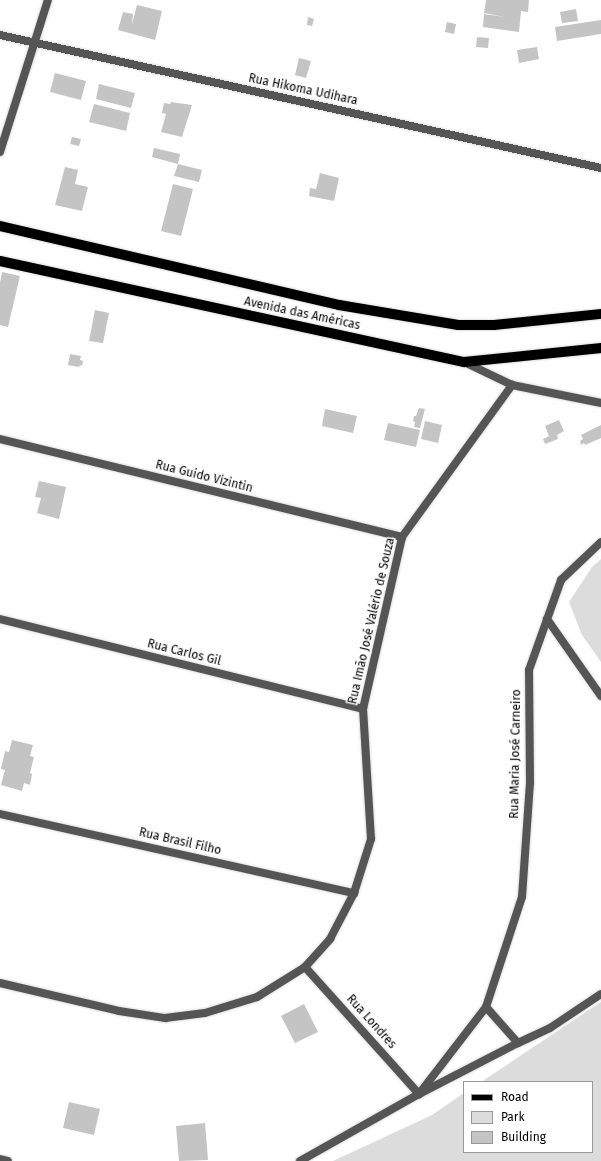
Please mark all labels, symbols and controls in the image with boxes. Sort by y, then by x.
street label: Rua Hikoma Udihara [247,71,359,109]
street label: Avenida das Américas [243,295,361,333]
street label: Rua Guido Vizintin [154,458,254,496]
street label: Rua Imão José Valério de Souza [346,536,398,706]
street label: Rua Carlos Gil [146,637,222,669]
street label: Rua Maria José Carneiro [508,689,524,819]
street label: Rua Brasil Filho [137,826,223,858]
street label: Rua Londres [343,992,399,1052]
legend [463,1081,593,1153]
text: Road [501,1090,529,1104]
text: Park [501,1110,525,1124]
text: Building [501,1130,546,1144]

